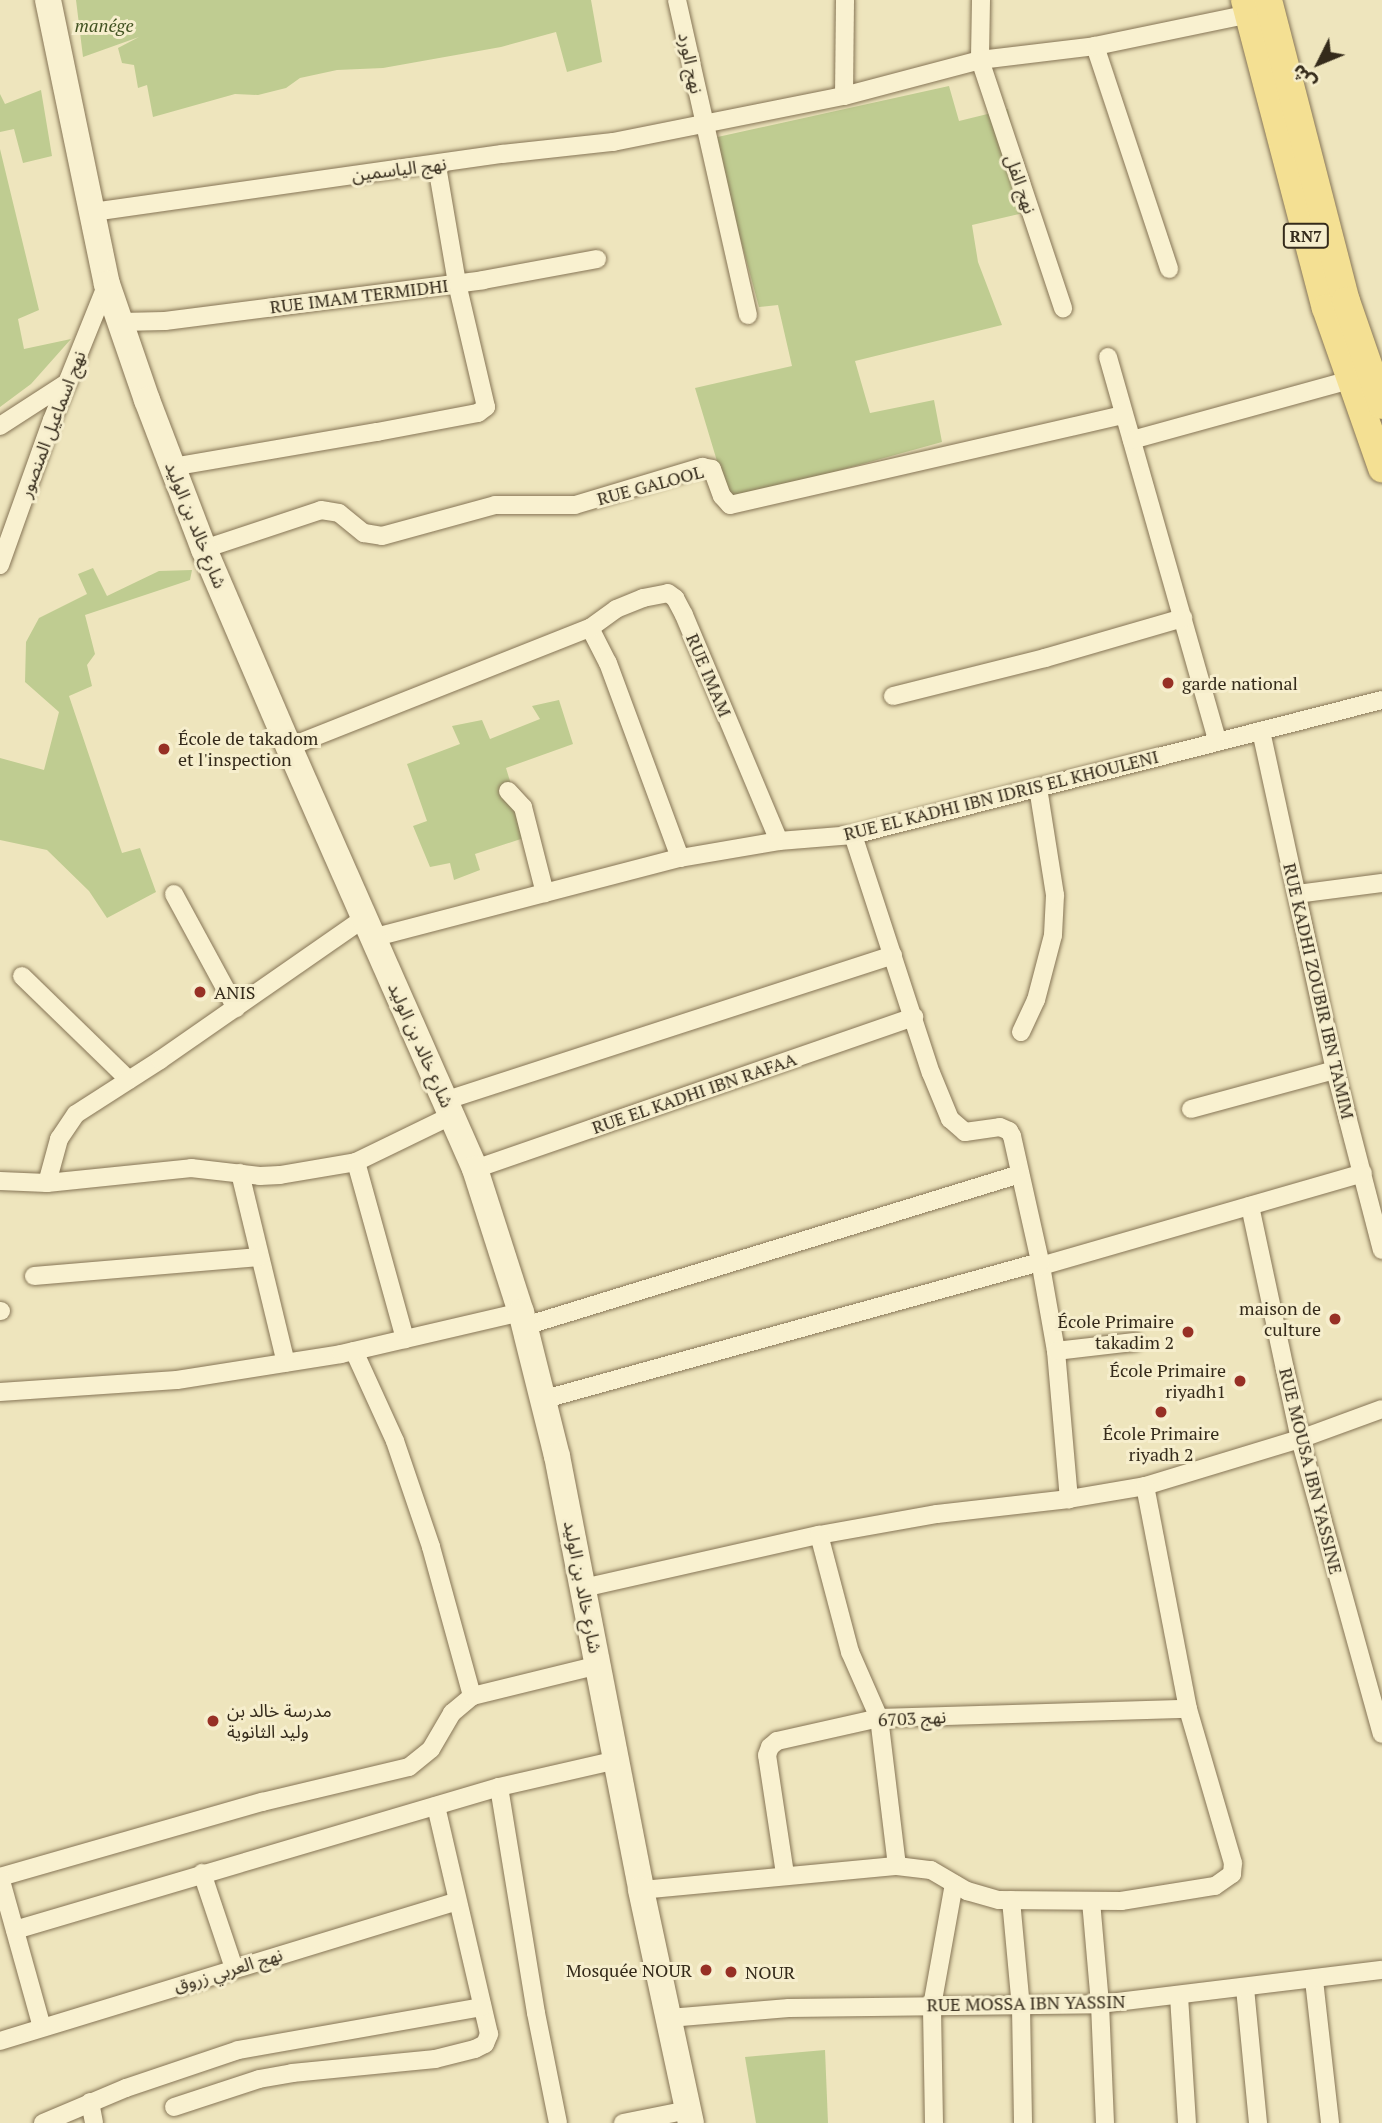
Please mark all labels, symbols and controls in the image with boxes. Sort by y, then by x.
park label: manége [74,14,134,36]
north arrow [1284,28,1354,98]
street label: نهج الورد [674,30,708,96]
text: ش [1285,60,1321,96]
street label: نهج الياسمين [350,152,448,186]
street label: نهج الفل [1001,152,1041,216]
road number: RN7 [1282,224,1330,248]
street label: RUE IMAM TERMIDHI [268,274,450,318]
street label: نهج اسماعيل المنصور [14,348,90,500]
street label: شارع خالد بن الوليد [161,459,231,591]
street label: RUE GALOOL [595,460,705,510]
street label: RUE IMAM [682,630,736,720]
place label: garde national [1182,672,1298,694]
marker: garde national [1160,675,1176,691]
place label: École de takadom et l'inspection [178,728,318,770]
marker: École de takadom et l'inspection [156,741,172,757]
street label: RUE EL KADHI IBN IDRIS EL KHOULENI [841,745,1161,845]
street label: RUE KADHI ZOUBIR IBN TAMIM [1279,861,1359,1121]
street label: شارع خالد بن الوليد [384,979,458,1111]
place label: ANIS [214,981,255,1003]
marker: ANIS [192,984,208,1000]
street label: RUE EL KADHI IBN RAFAA [589,1048,799,1138]
place label: maison de culture [1239,1298,1321,1340]
place label: École Primaire takadim 2 [1058,1311,1174,1354]
marker: maison de culture [1327,1311,1343,1327]
marker: École Primaire takadim 2 [1180,1324,1196,1340]
place label: École Primaire riyadh1 [1110,1360,1226,1402]
street label: RUE MOUSA IBN YASSINE [1275,1365,1347,1577]
marker: École Primaire riyadh1 [1232,1373,1248,1389]
marker: École Primaire riyadh 2 [1153,1404,1169,1420]
place label: École Primaire riyadh 2 [1103,1423,1219,1466]
street label: شارع خالد بن الوليد [560,1519,606,1655]
place label: مدرسة خالد بن وليد الثانوية [227,1700,332,1742]
street label: نهج 6703 [877,1705,947,1731]
marker: مدرسة خالد بن وليد الثانوية [205,1713,221,1729]
street label: نهج العربي زروق [171,1943,285,1997]
place label: Mosquée NOUR [566,1959,692,1981]
place label: NOUR [745,1961,795,1983]
marker: Mosquée NOUR [698,1962,714,1978]
marker: NOUR [723,1964,739,1980]
street label: RUE MOSSA IBN YASSIN [926,1990,1126,2016]

